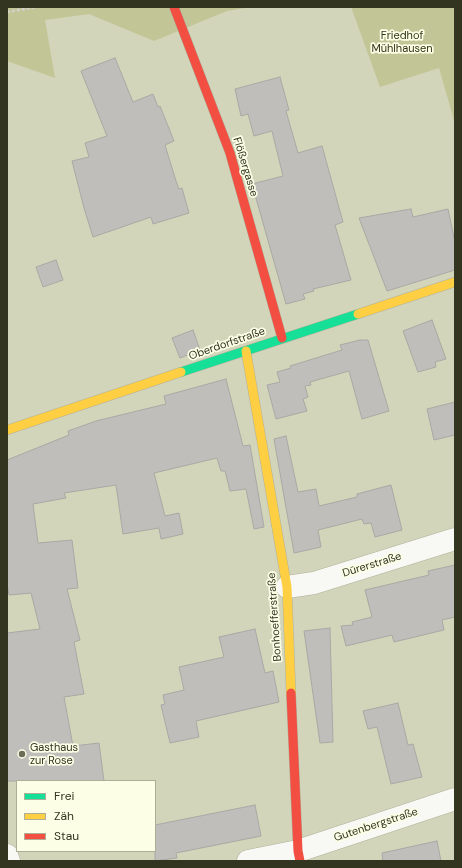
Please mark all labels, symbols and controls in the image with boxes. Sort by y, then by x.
park label: Friedhof Mühlhausen [371,29,433,55]
street label: Flößergasse [230,136,260,198]
street label: Oberdorfstraße [187,325,267,363]
street label: Dürerstraße [341,550,403,580]
street label: Bonhoefferstraße [265,572,285,662]
place label: Gasthaus zur Rose [30,741,78,767]
marker: Gasthaus zur Rose [17,749,27,759]
legend [16,780,156,852]
text: Frei [54,788,74,804]
street label: Gutenbergstraße [332,805,420,845]
text: Zäh [54,808,74,824]
text: Stau [54,828,79,844]

